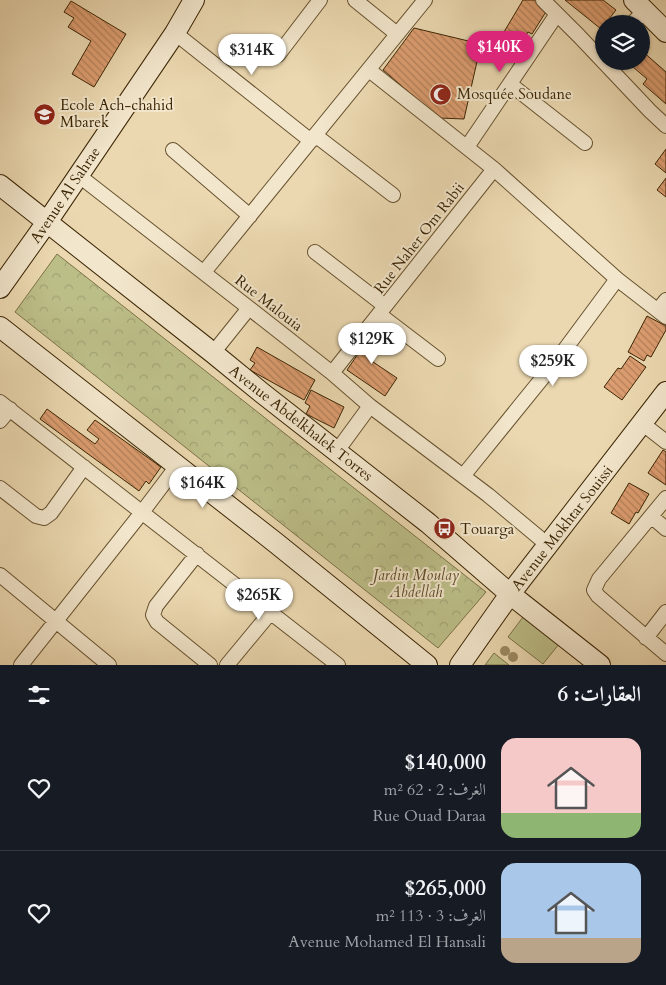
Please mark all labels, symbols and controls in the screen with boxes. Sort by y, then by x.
map controls [595,15,650,70]
button: layers [595,15,650,70]
pin: $140K [465,30,535,73]
pin: $314K [217,34,287,76]
text: $140K [477,36,523,58]
text: $314K [229,39,275,61]
mosque icon: Mosquée Soudane [429,82,453,106]
place label: Mosquée Soudane [457,84,572,104]
place label: Ecole Ach-chahid Mbarek [60,95,173,132]
school or university icon: Ecole Ach-chahid Mbarek [32,102,56,126]
street label: Avenue Al Sahrae [25,143,105,247]
street label: Rue Naher Om Rabii [369,178,469,298]
street label: Rue Malouia [231,270,307,336]
pin: $129K [337,322,407,365]
text: $129K [349,328,395,350]
pin: $259K [518,344,588,387]
text: $259K [530,350,576,372]
street label: Avenue Abdelkhalek Torres [225,361,377,485]
street label: Avenue Mokhtar Souissi [507,461,617,595]
pin: $164K [168,466,238,509]
text: $164K [180,472,226,494]
bus stop icon: Touarga [432,517,456,541]
place label: Touarga [460,519,515,539]
park label: Jardin Moulay Abdellah [369,565,460,602]
pin: $265K [224,578,294,621]
text: $265K [236,584,282,606]
text: العقارات: 6 [557,680,641,709]
icon: filters [25,681,53,709]
text: $140,000 [405,748,486,777]
icon: home [541,758,601,818]
icon: heart [25,774,53,802]
text: الغرف: 2 · 62 m² [384,779,486,801]
text: Rue Ouad Daraa [373,805,486,827]
text: $265,000 [405,874,486,903]
icon: home [541,883,601,943]
icon: heart [25,899,53,927]
text: الغرف: 3 · 113 m² [376,905,486,927]
text: Avenue Mohamed El Hansali [288,931,486,953]

